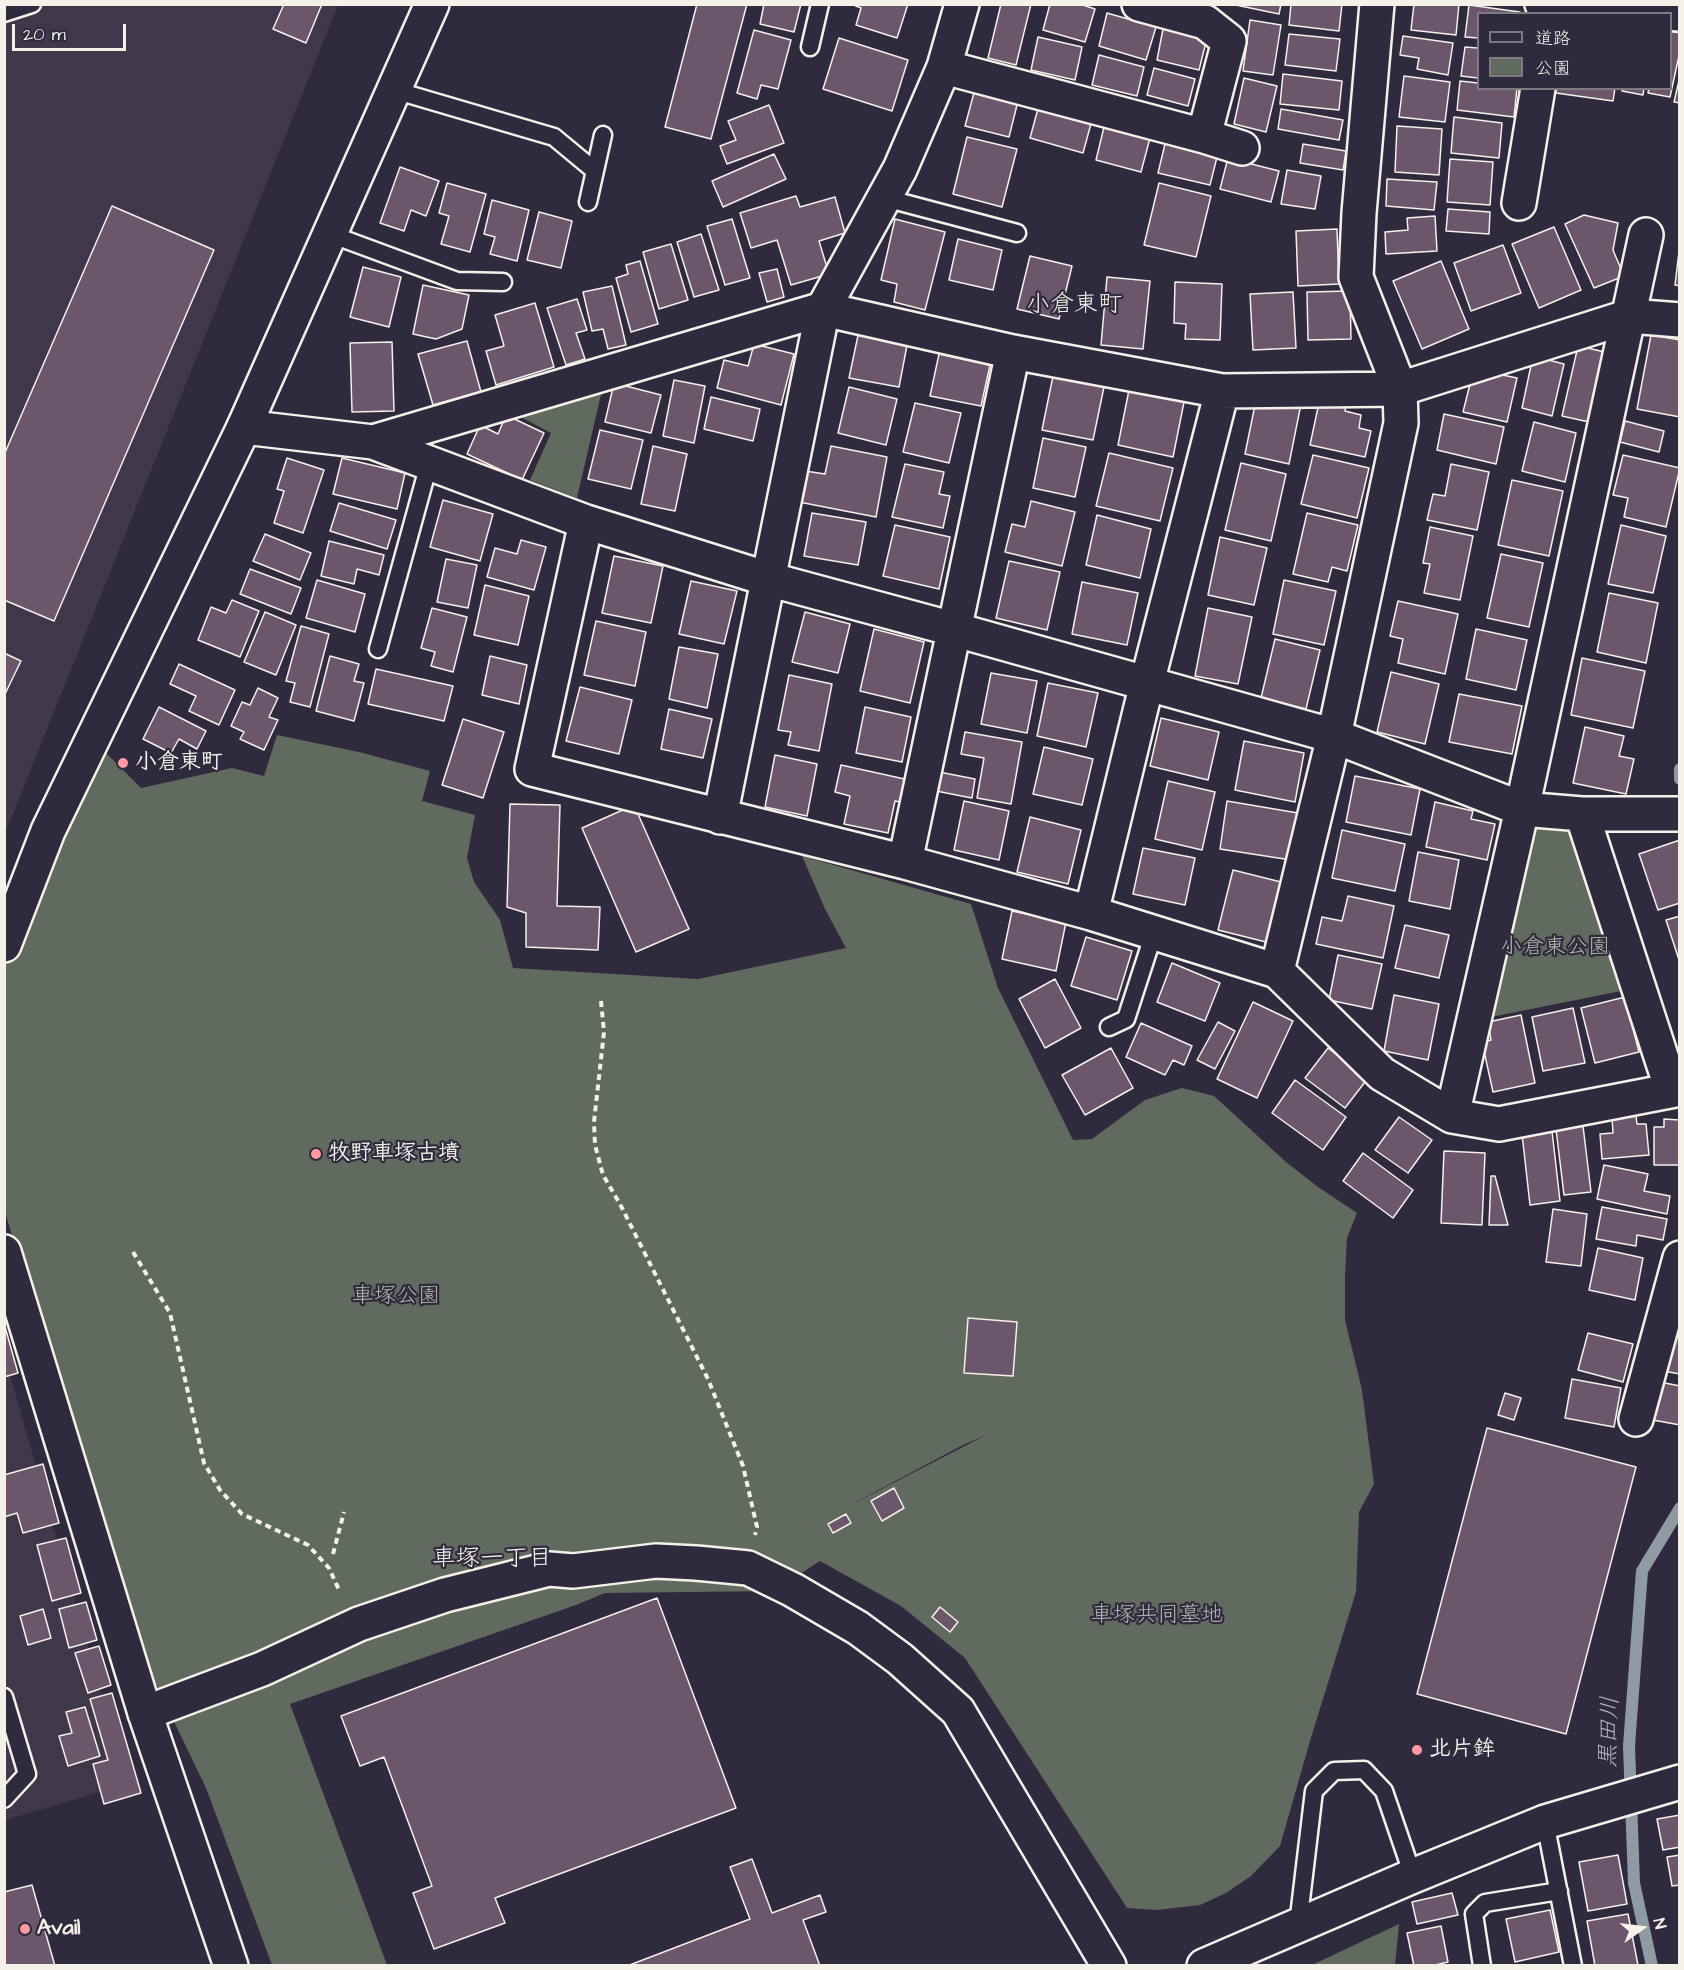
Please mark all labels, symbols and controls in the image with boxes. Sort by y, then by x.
scale bar [15,12,129,50]
legend [1477,12,1672,90]
text: 20 m [23,22,66,47]
text: 道路 [1535,26,1571,51]
text: 公園 [1535,56,1571,81]
district label: 小倉東町 [1026,292,1122,320]
place label: 小倉東町 [135,750,223,776]
marker: 小倉東町 [116,756,130,770]
park label: 小倉東公園 [1500,935,1610,961]
place label: 牧野車塚古墳 [328,1141,460,1167]
marker: 牧野車塚古墳 [309,1147,323,1161]
park label: 車塚公園 [352,1284,440,1310]
district label: 車塚一丁目 [432,1546,552,1574]
park label: 車塚共同墓地 [1091,1603,1223,1629]
water label: 黒田川 [1595,1696,1627,1768]
place label: 北片鉾 [1429,1737,1495,1763]
marker: 北片鉾 [1410,1743,1424,1757]
north arrow [1612,1898,1672,1958]
place label: Avail [37,1916,80,1942]
text: N [1648,1916,1671,1931]
marker: Avail [18,1922,32,1936]

